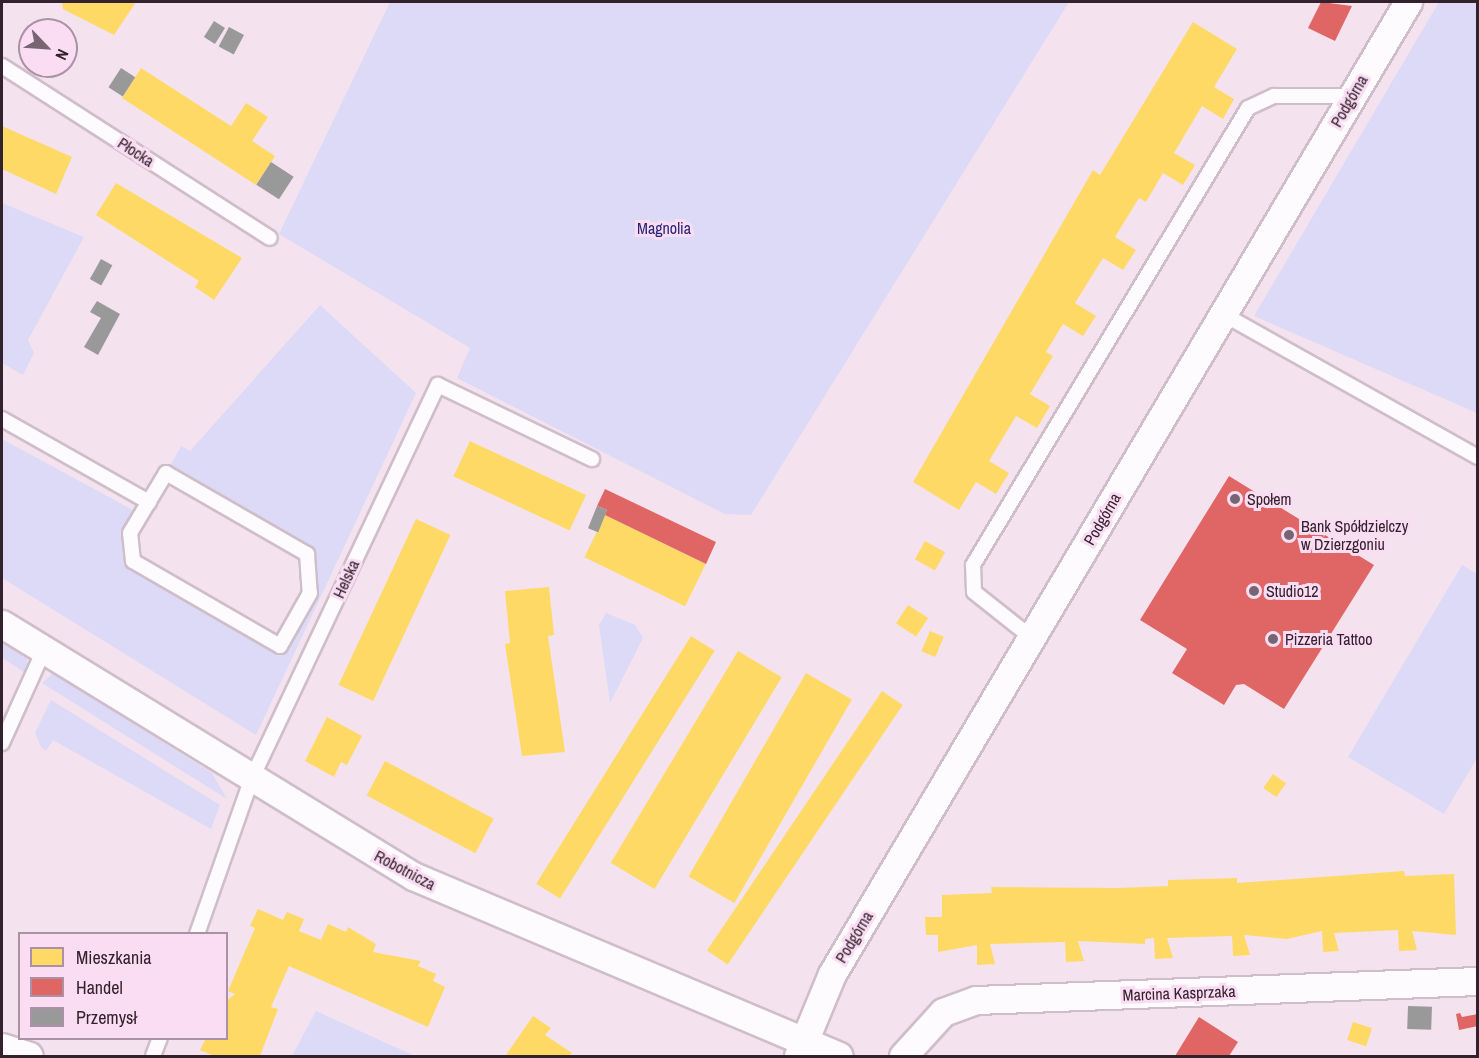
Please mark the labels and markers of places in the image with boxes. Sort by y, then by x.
place label: Społem [1247,489,1291,509]
marker: Społem [1228,492,1242,506]
place label: Bank Spółdzielczy w Dzierzgoniu [1301,516,1408,554]
marker: Bank Spółdzielczy w Dzierzgoniu [1282,528,1296,542]
place label: Studio12 [1266,581,1319,601]
marker: Studio12 [1247,584,1261,598]
place label: Pizzeria Tattoo [1285,629,1373,649]
marker: Pizzeria Tattoo [1266,632,1280,646]

